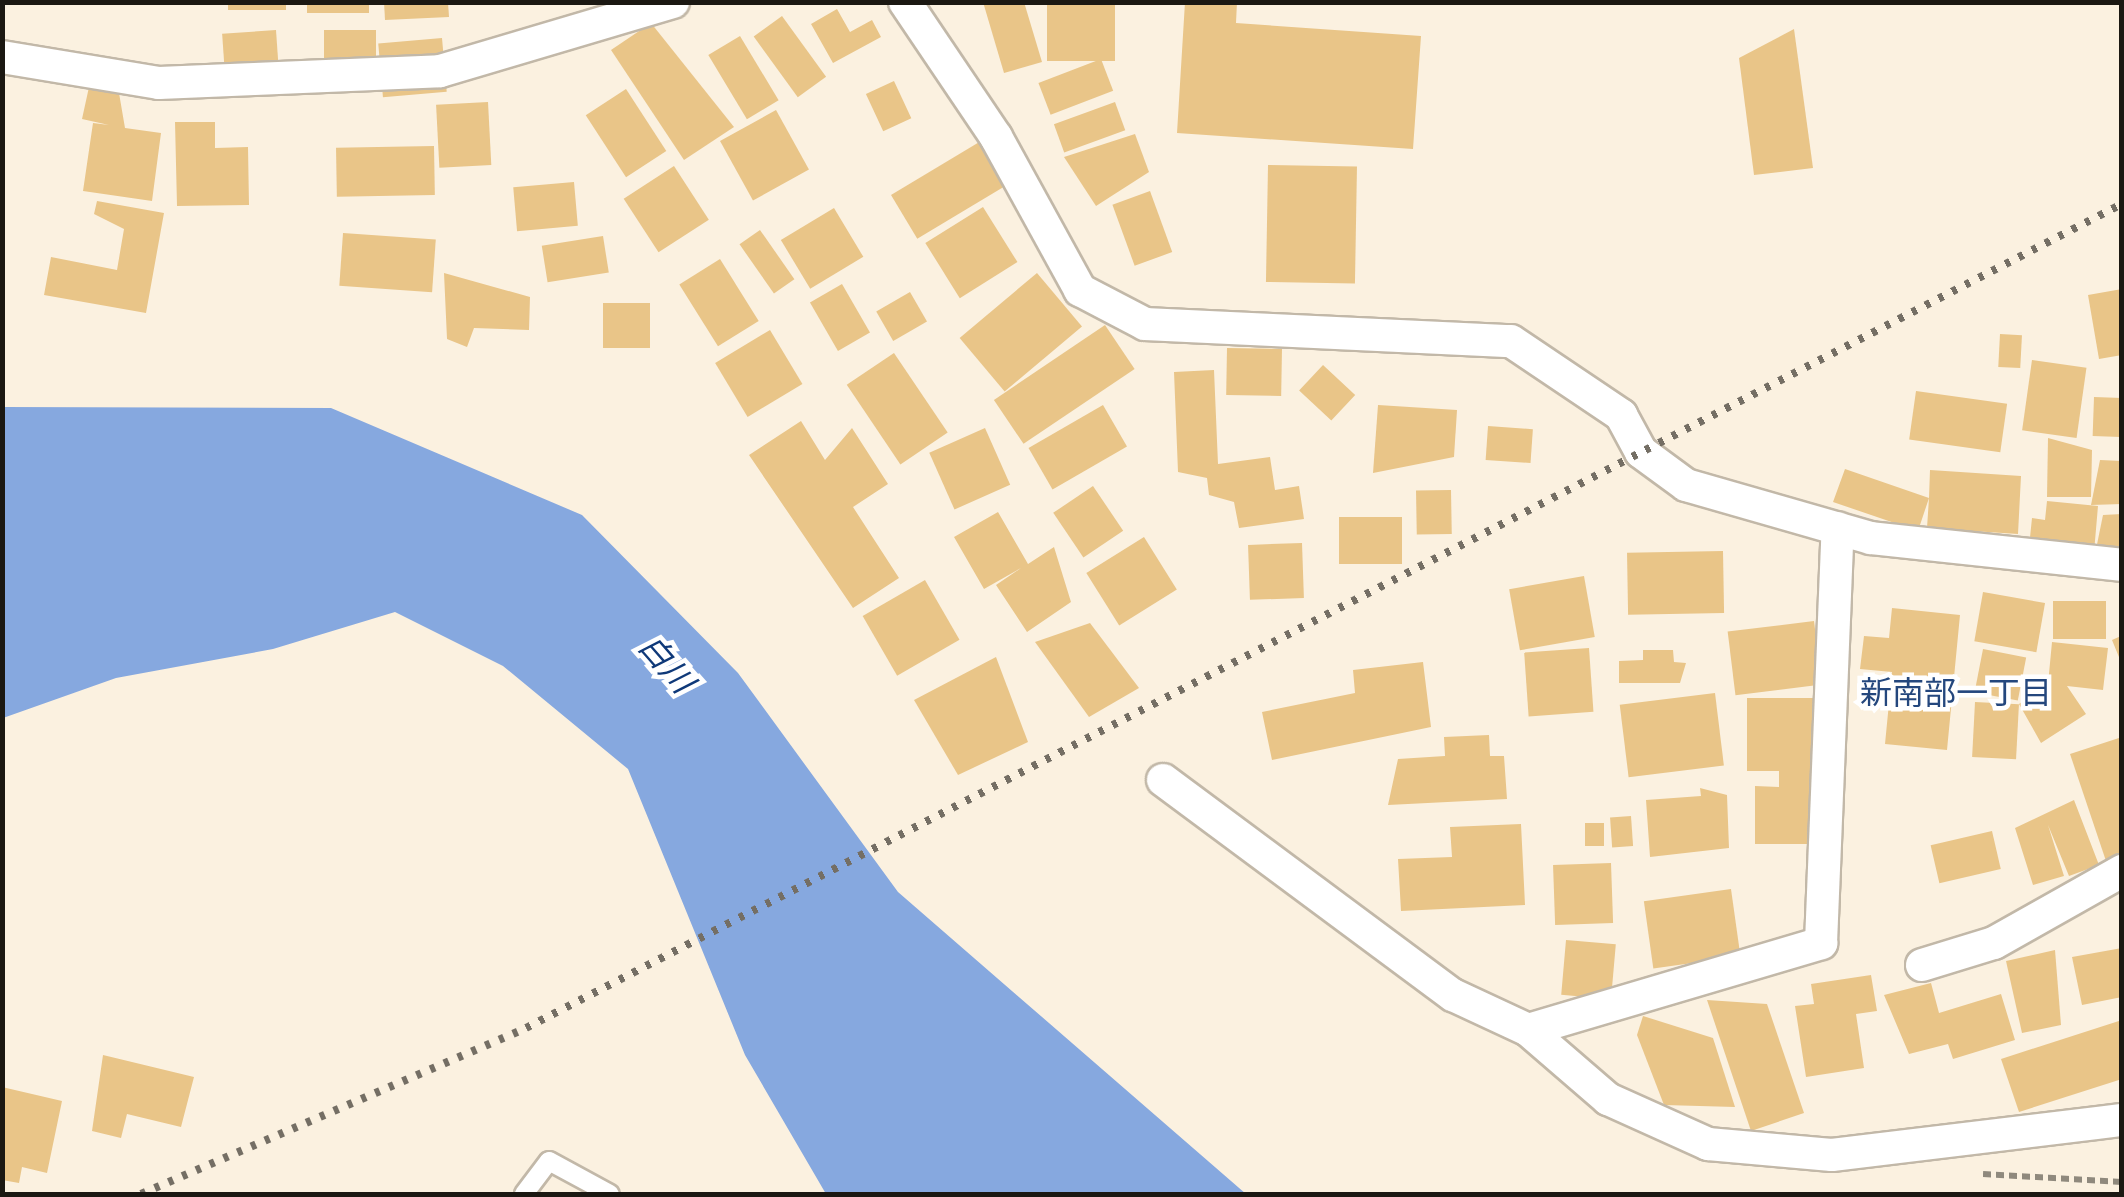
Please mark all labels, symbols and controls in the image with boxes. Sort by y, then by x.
water label: 白川 [631,627,701,701]
district label: 新南部一丁目 [1860,674,2052,712]

